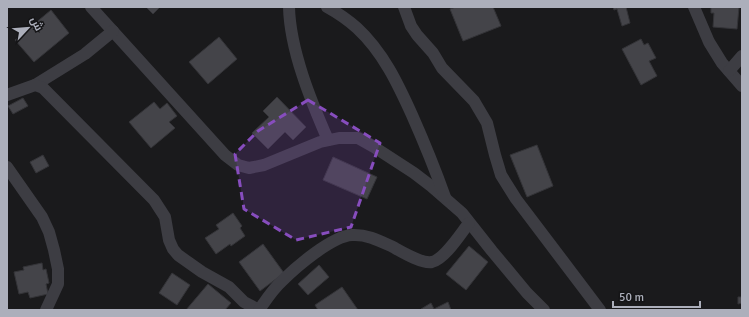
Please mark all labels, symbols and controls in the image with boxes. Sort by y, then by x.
north arrow [8,8,48,48]
text: ش [28,15,45,33]
scale bar [613,283,700,309]
text: 50 m [619,290,644,305]

